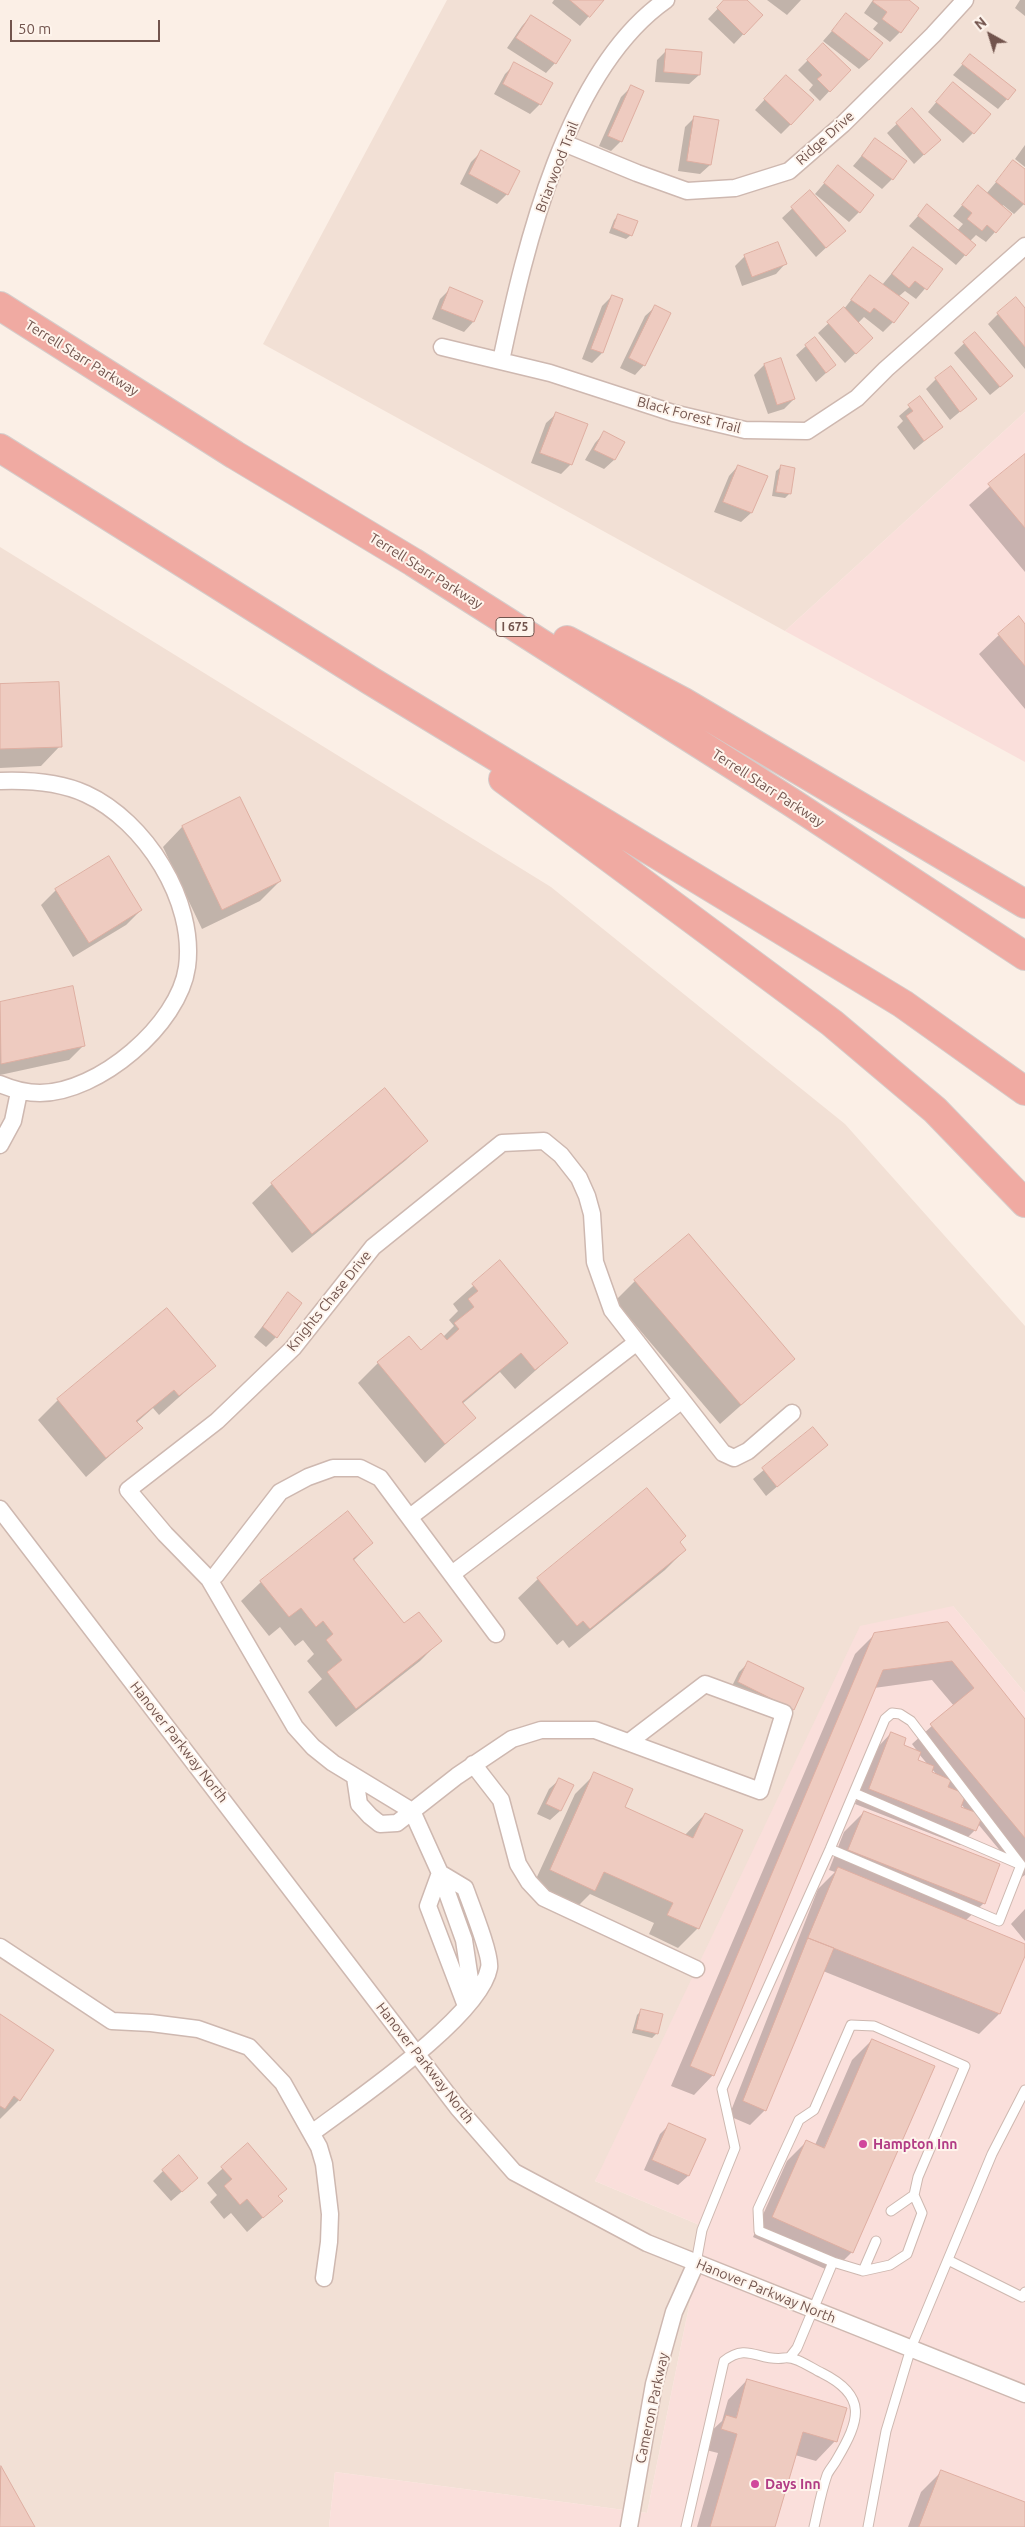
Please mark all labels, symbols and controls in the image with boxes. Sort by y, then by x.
scale bar [12,10,162,42]
north arrow [965,10,1015,60]
text: N [971,14,990,33]
text: 50 m [18,20,51,37]
street label: Ridge Drive [792,108,858,168]
street label: Briarwood Trail [532,119,582,215]
street label: Terrell Starr Parkway [22,316,142,400]
street label: Black Forest Trail [635,393,743,437]
street label: Terrell Starr Parkway [366,529,486,613]
road number: I 675 [496,618,534,636]
street label: Terrell Starr Parkway [709,746,827,830]
street label: Knights Chase Drive [283,1247,375,1355]
street label: Hanover Parkway North [127,1678,231,1806]
street label: Hanover Parkway North [373,1999,477,2127]
place label: Hampton Inn [873,2136,958,2152]
marker: Hampton Inn [857,2138,869,2150]
street label: Hanover Parkway North [694,2255,838,2327]
street label: Cameron Parkway [632,2351,672,2465]
place label: Days Inn [765,2476,821,2492]
marker: Days Inn [749,2478,761,2490]

